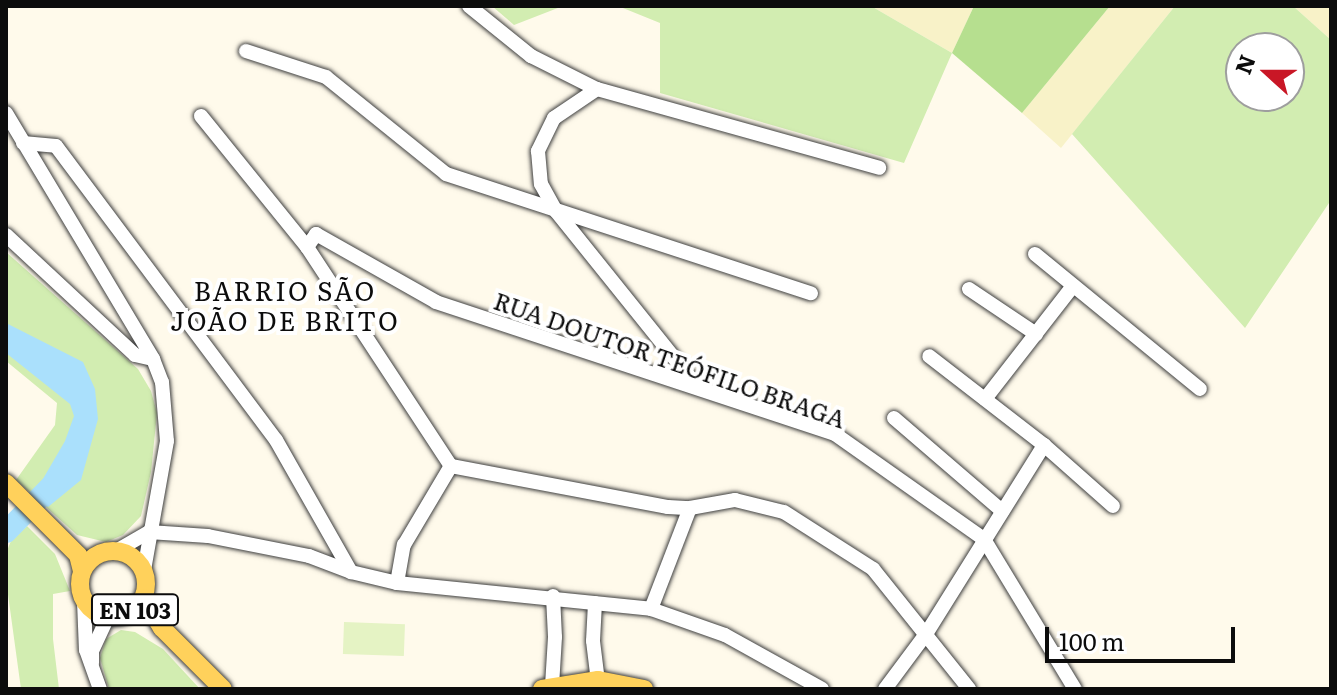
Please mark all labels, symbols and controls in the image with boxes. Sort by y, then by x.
north arrow [1225,32,1305,112]
text: N [1225,49,1263,78]
district label: BARRIO SÃO JOÃO DE BRITO [170,274,400,336]
street label: RUA DOUTOR TEÓFILO BRAGA [490,285,850,433]
road number: EN 103 [89,592,181,628]
scale bar [1049,611,1239,661]
text: 100 m [1059,623,1125,658]

